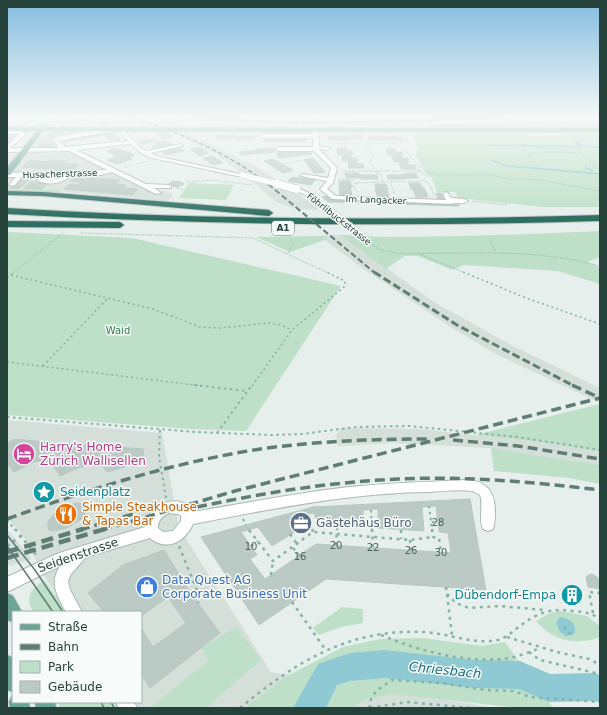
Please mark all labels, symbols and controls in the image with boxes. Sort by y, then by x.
street label: Husacherstrasse [22,168,98,180]
street label: Föhrlibuckstrasse [305,191,373,247]
street label: Im Langacker [345,194,407,206]
road number: A1 [272,221,294,235]
park label: Waid [106,325,130,336]
place label: Harry's Home Zürich Wallisellen [40,440,146,468]
hotel icon: Harry's Home Zürich Wallisellen [11,441,37,467]
place icon: Seidenplatz [31,479,57,505]
place label: Seidenplatz [60,485,130,499]
place label: Simple Steakhouse & Tapas Bar [82,500,197,528]
restaurant icon: Simple Steakhouse & Tapas Bar [53,501,79,527]
office icon: Gästehäus Büro [288,510,314,536]
place label: Gästehäus Büro [316,516,411,530]
house number: 28 [432,517,444,528]
street label: Seidenstrasse [36,535,120,575]
house number: 20 [330,540,342,551]
house number: 10 [245,541,257,552]
house number: 22 [367,542,379,553]
house number: 26 [405,545,417,556]
house number: 30 [435,547,447,558]
house number: 16 [294,551,306,562]
place label: Data Quest AG Corporate Business Unit [162,573,307,601]
shop icon: Data Quest AG Corporate Business Unit [134,574,160,600]
building icon: Dübendorf-Empa [559,582,585,608]
place label: Dübendorf-Empa [455,588,556,602]
legend [12,611,142,703]
text: Straße [48,620,88,634]
text: Bahn [48,640,79,654]
water label: Chriesbach [408,659,482,681]
text: Park [48,660,74,674]
text: Gebäude [48,680,102,694]

